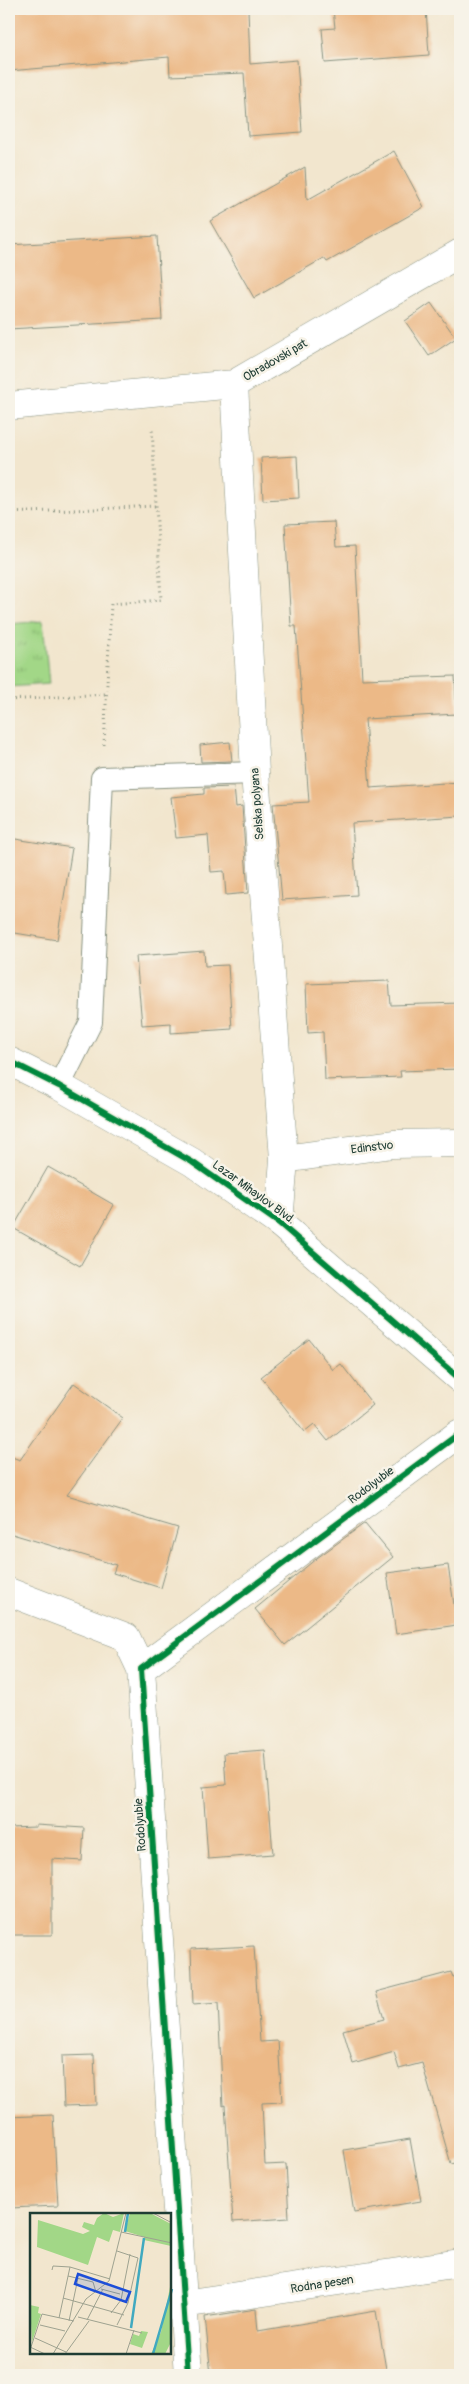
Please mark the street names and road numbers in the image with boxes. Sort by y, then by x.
street label: Obradovski pat [240,336,310,385]
street label: Selska polyana [247,767,267,840]
street label: Edinstvo [350,1137,395,1158]
street label: Lazar Mihaylov Blvd. [209,1157,298,1228]
street label: Rodolyubie [345,1463,397,1507]
street label: Rodolyubie [131,1798,150,1852]
street label: Rodna pesen [289,2272,355,2297]

